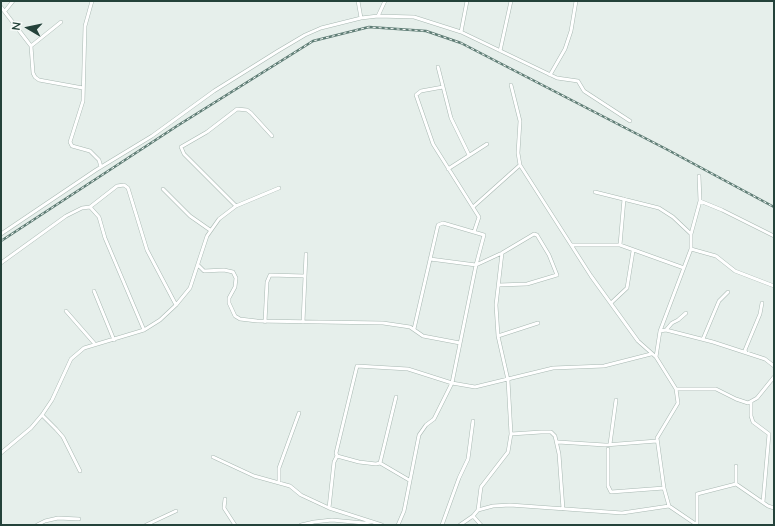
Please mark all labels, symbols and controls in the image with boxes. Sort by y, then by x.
north arrow [8,8,48,48]
text: N [9,21,23,31]

